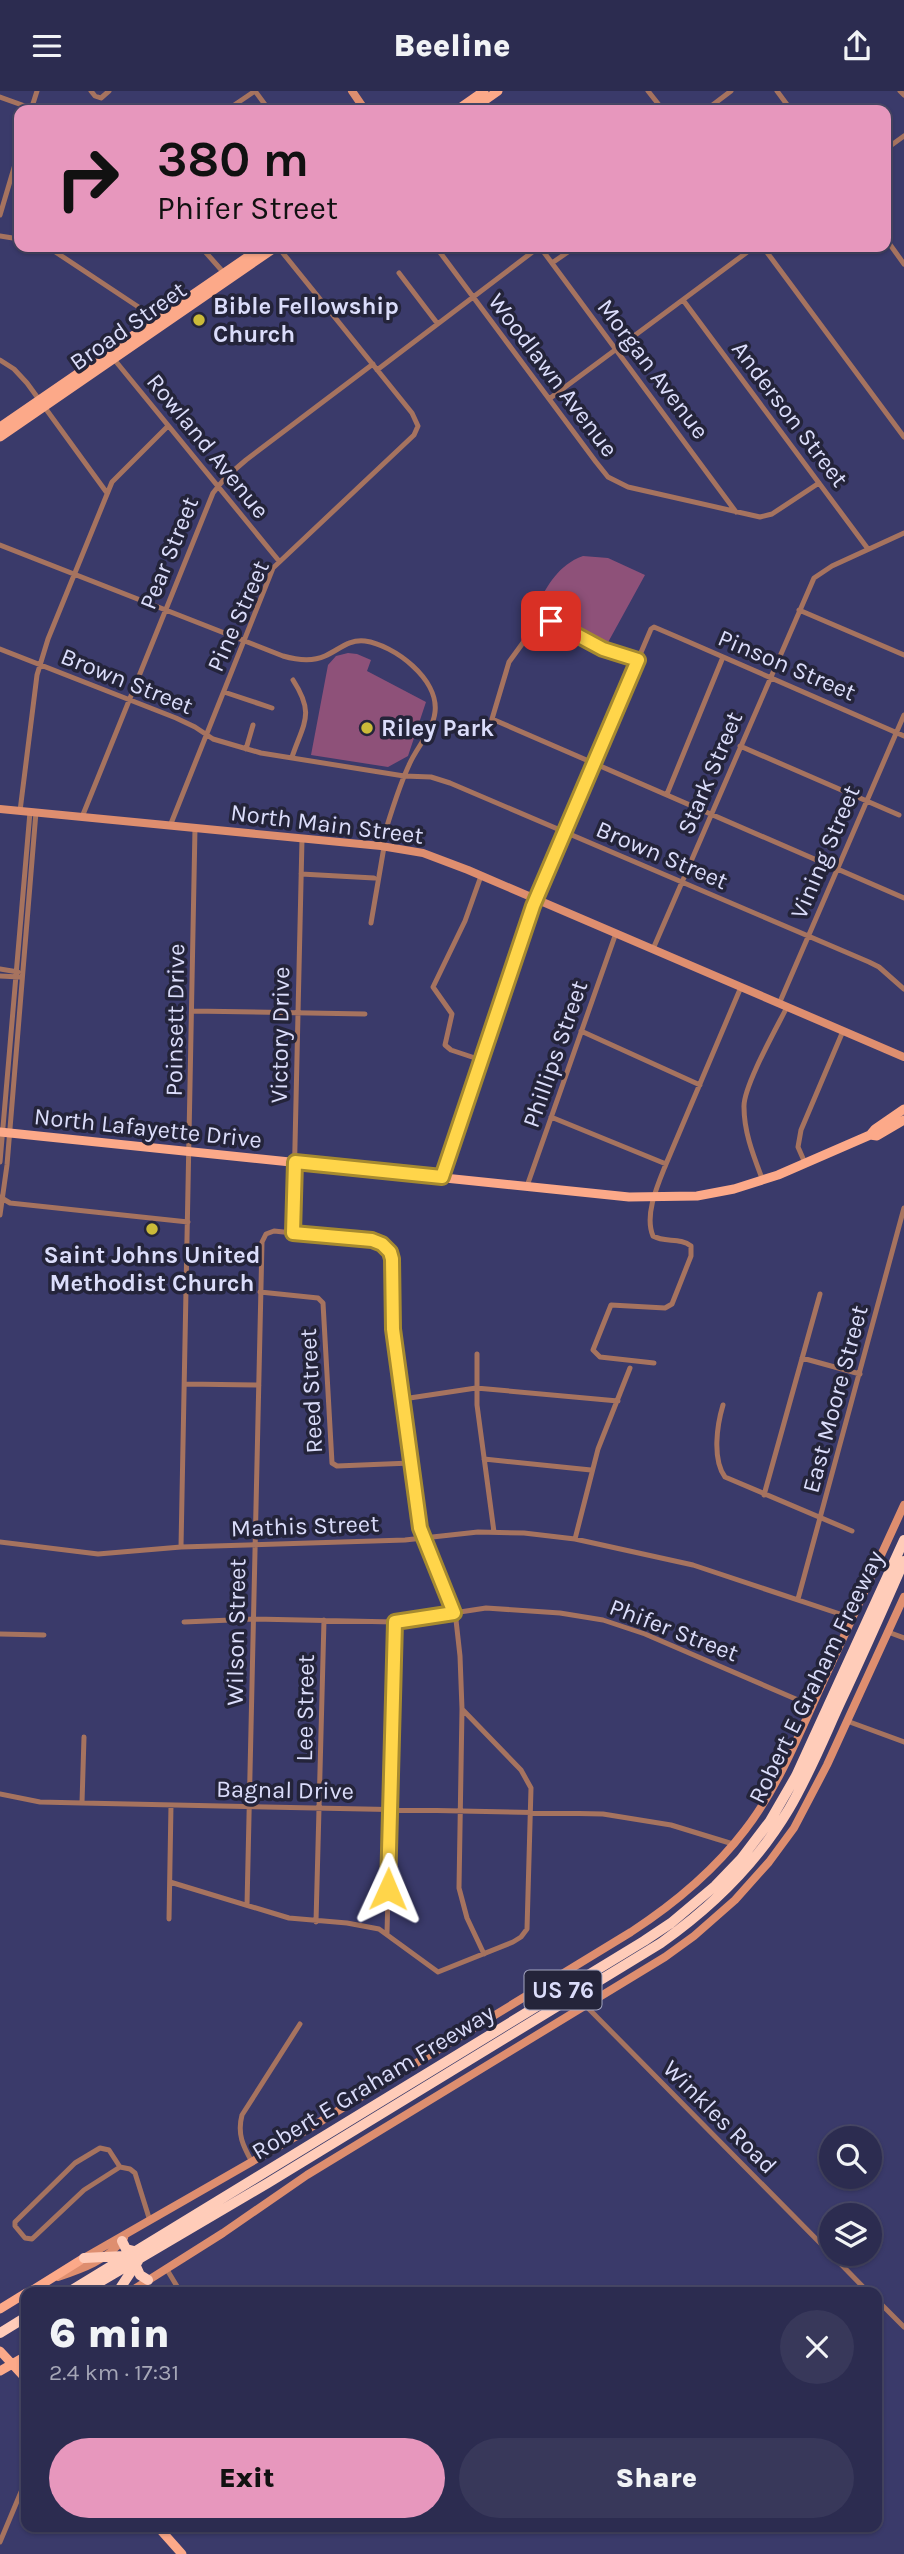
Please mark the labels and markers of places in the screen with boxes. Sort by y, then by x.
place label: Bible Fellowship Church [213,292,399,348]
marker: Bible Fellowship Church [191,312,207,328]
pin [521,591,581,651]
place label: Riley Park [381,714,494,742]
marker: Riley Park [359,720,375,736]
marker: Saint Johns United Methodist Church [144,1221,160,1237]
place label: Saint Johns United Methodist Church [44,1241,260,1297]

